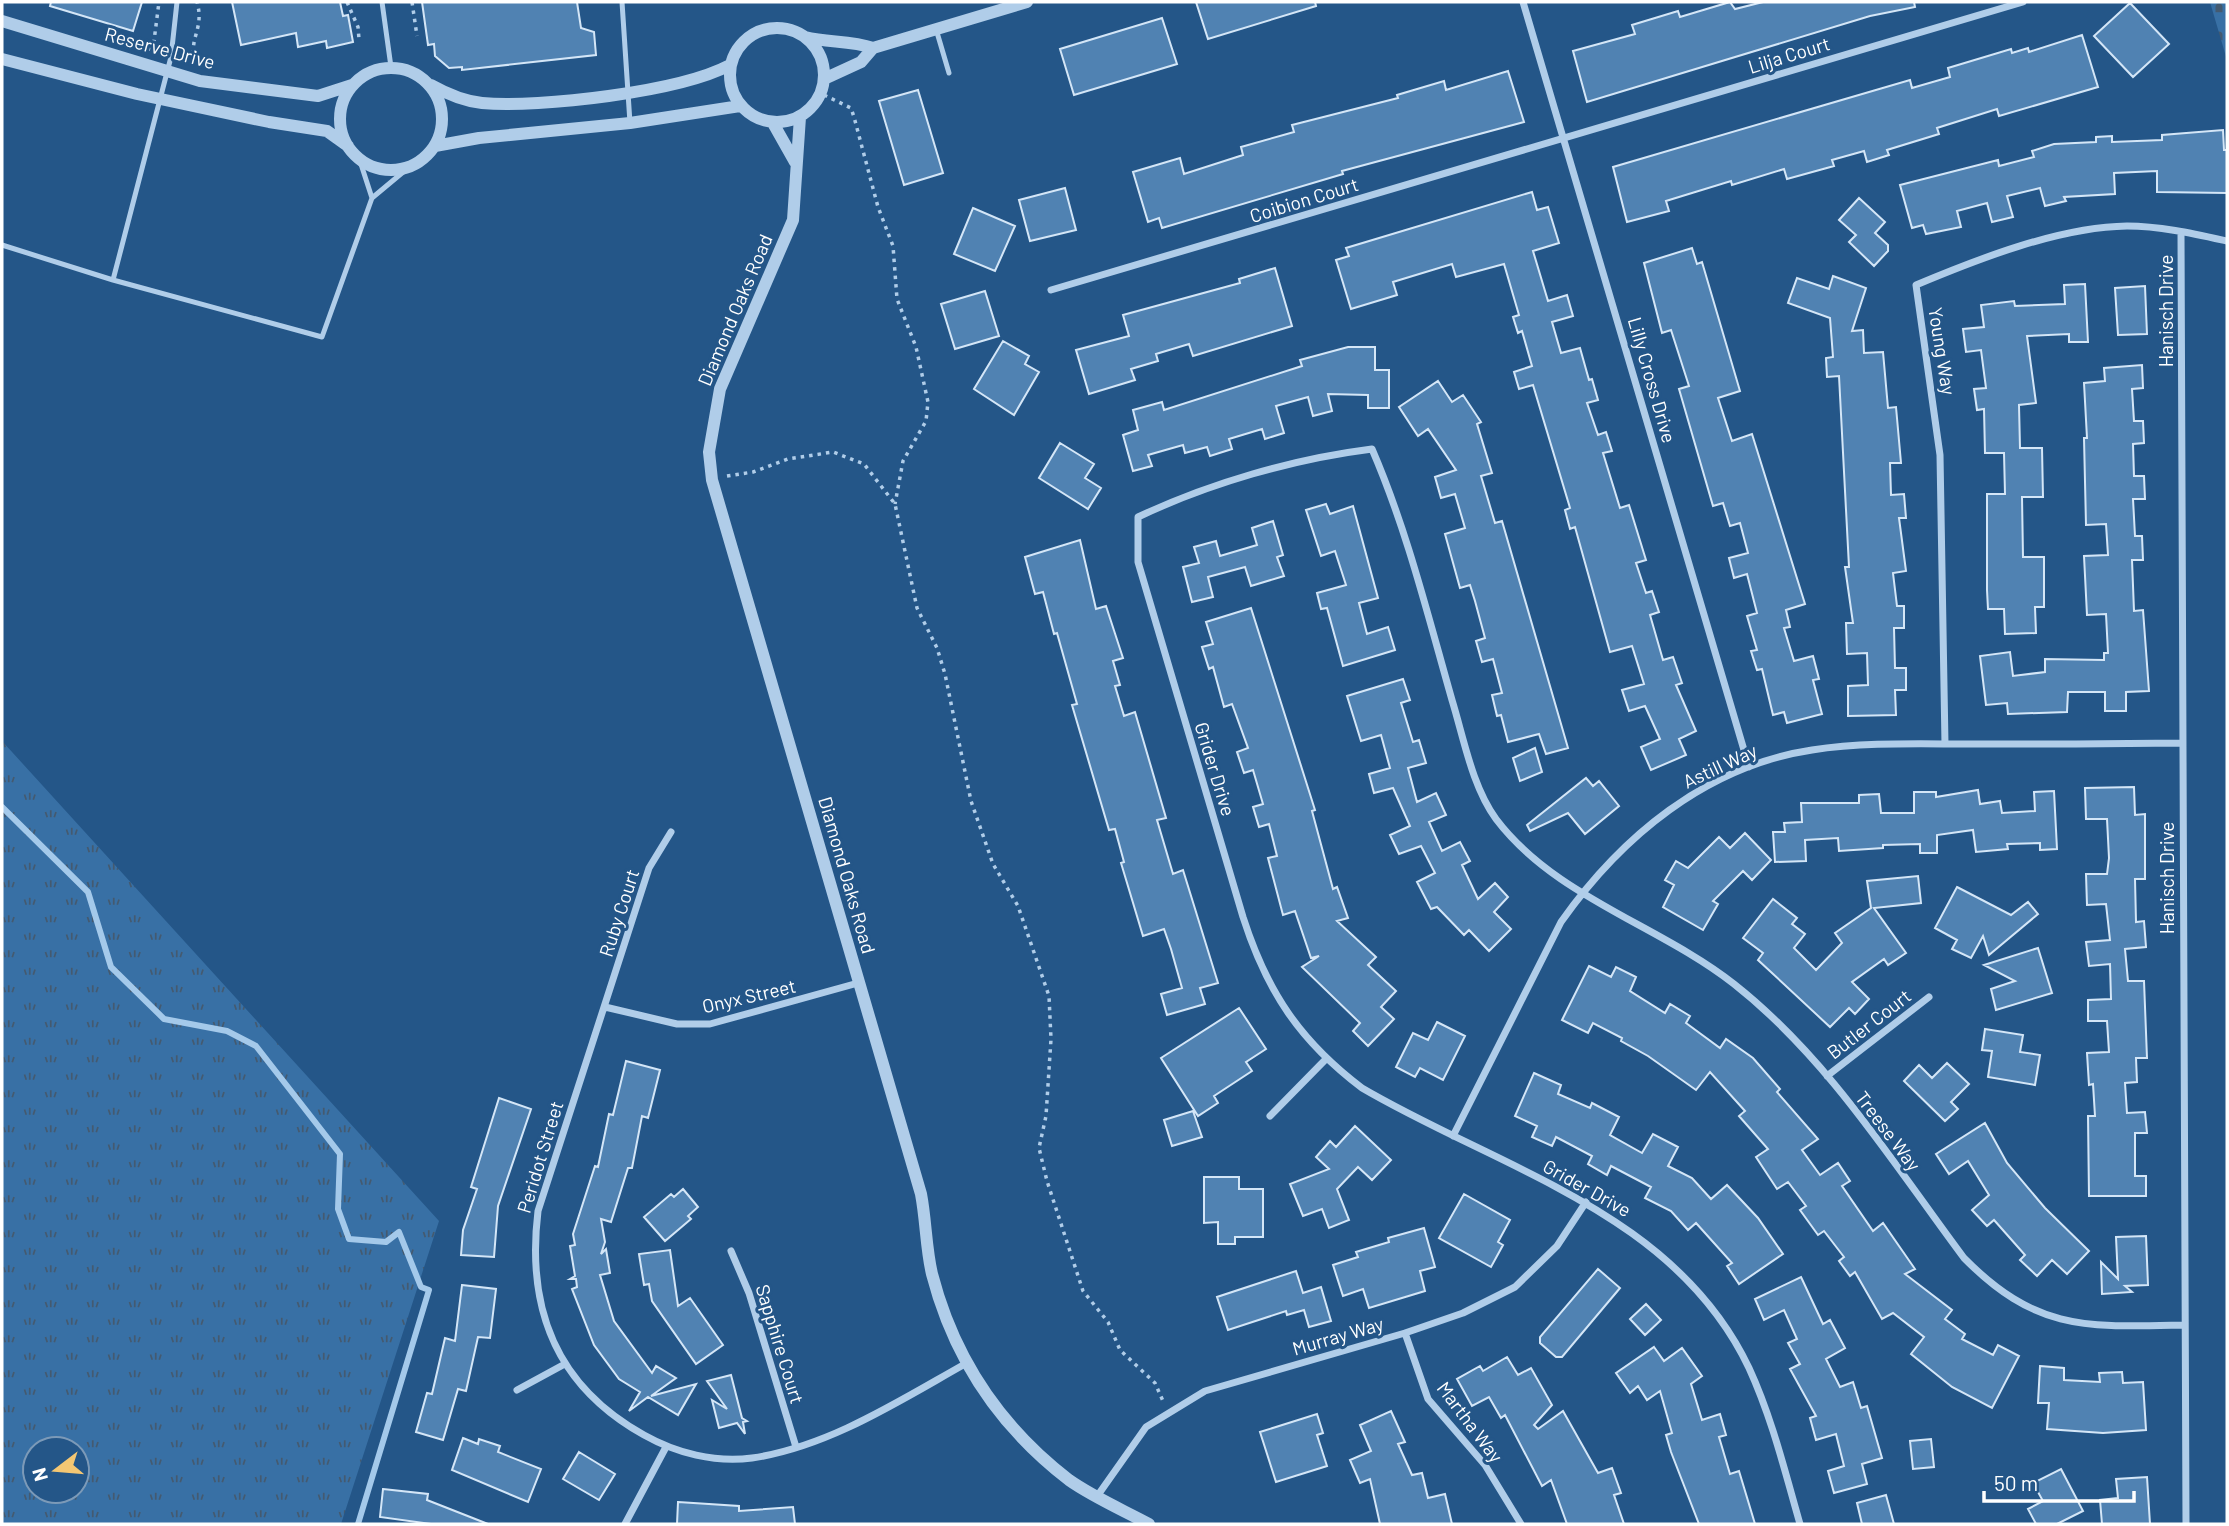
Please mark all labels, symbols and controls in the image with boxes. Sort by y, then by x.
street label: Reserve Drive [102,22,218,73]
street label: Lilja Court [1745,31,1833,78]
street label: Coibion Court [1247,172,1361,227]
street label: Diamond Oaks Road [692,231,777,389]
street label: Hanisch Drive [2154,255,2177,367]
street label: Young Way [1924,305,1961,397]
street label: Lilly Cross Drive [1624,314,1681,445]
street label: Grider Drive [1190,719,1241,819]
street label: Astill Way [1679,738,1761,793]
street label: Diamond Oaks Road [814,794,881,956]
street label: Hanisch Drive [2155,822,2178,934]
street label: Ruby Court [594,866,643,960]
street label: Onyx Street [700,974,798,1017]
street label: Butler Court [1822,984,1915,1063]
street label: Treese Way [1851,1086,1926,1175]
street label: Peridot Street [512,1098,567,1216]
street label: Grider Drive [1539,1154,1635,1221]
street label: Sapphire Court [751,1281,810,1406]
street label: Murray Way [1290,1311,1386,1360]
street label: Martha Way [1433,1377,1508,1467]
north arrow [21,1435,91,1505]
scale bar [1984,1460,2134,1504]
text: N [26,1466,52,1484]
text: 50 m [1994,1470,2038,1495]

